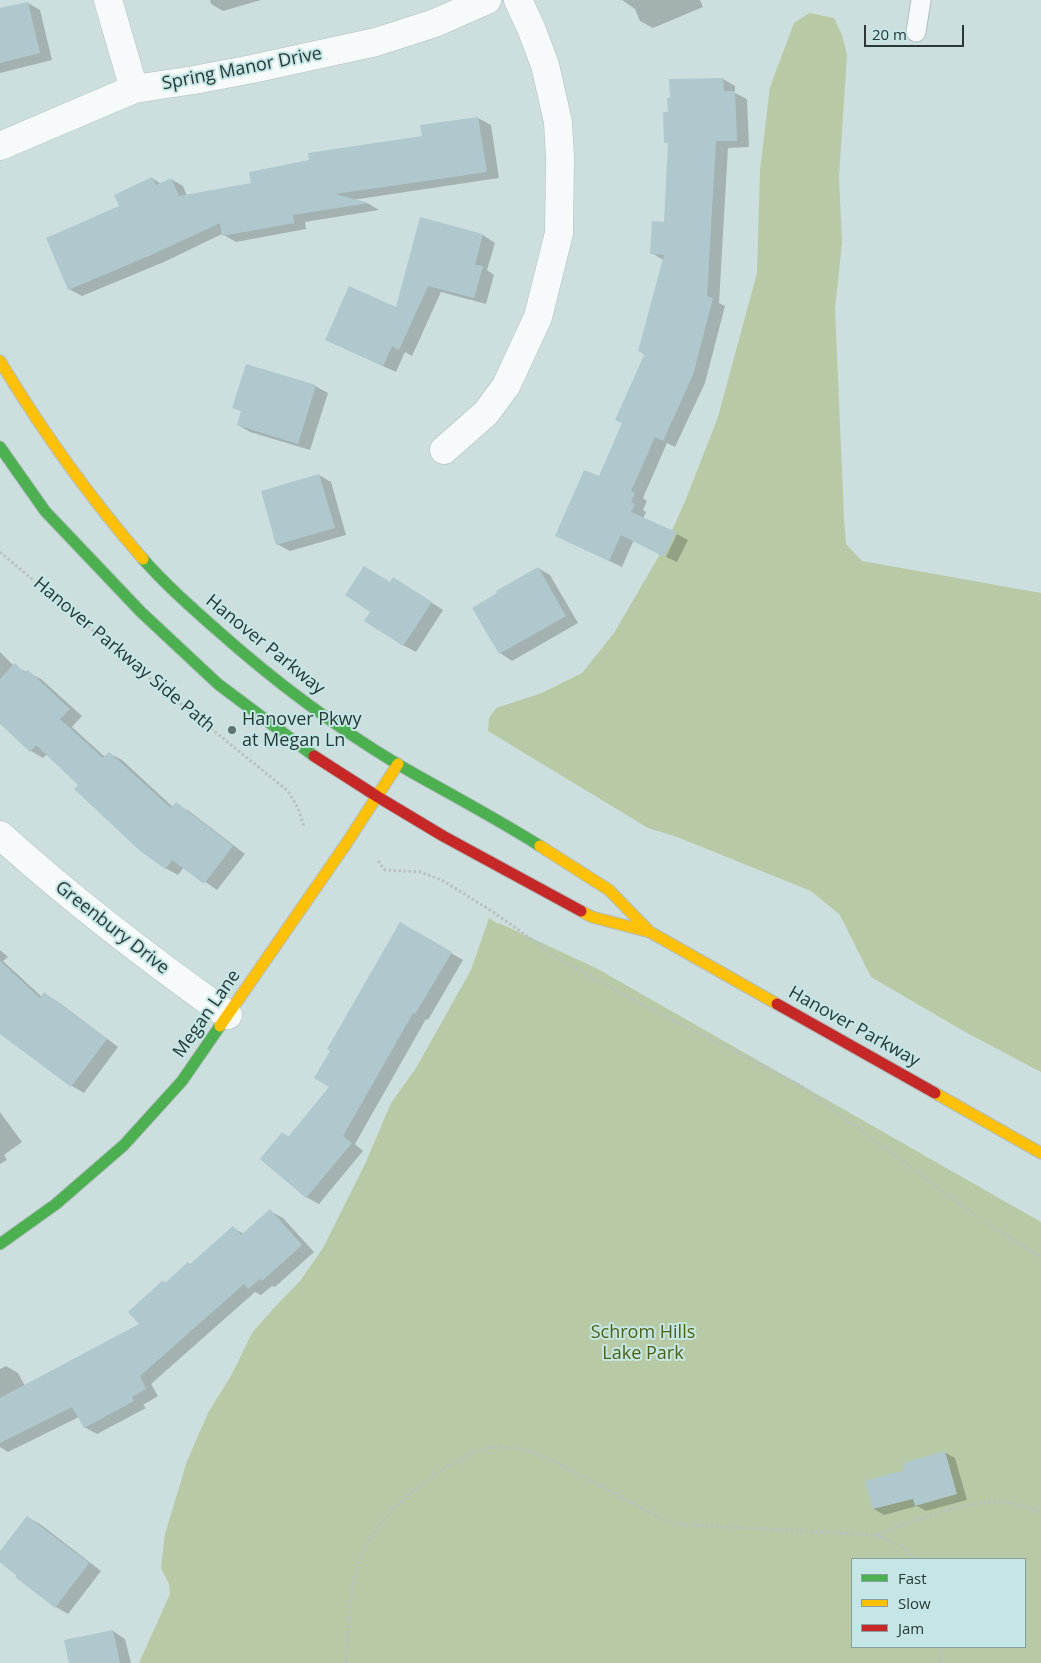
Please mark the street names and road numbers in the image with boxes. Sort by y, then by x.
street label: Spring Manor Drive [160,43,324,95]
street label: Hanover Parkway Side Path [29,573,219,737]
street label: Hanover Parkway [201,590,329,700]
street label: Greenbury Drive [51,877,173,979]
street label: Megan Lane [169,966,245,1062]
street label: Hanover Parkway [785,982,923,1072]

